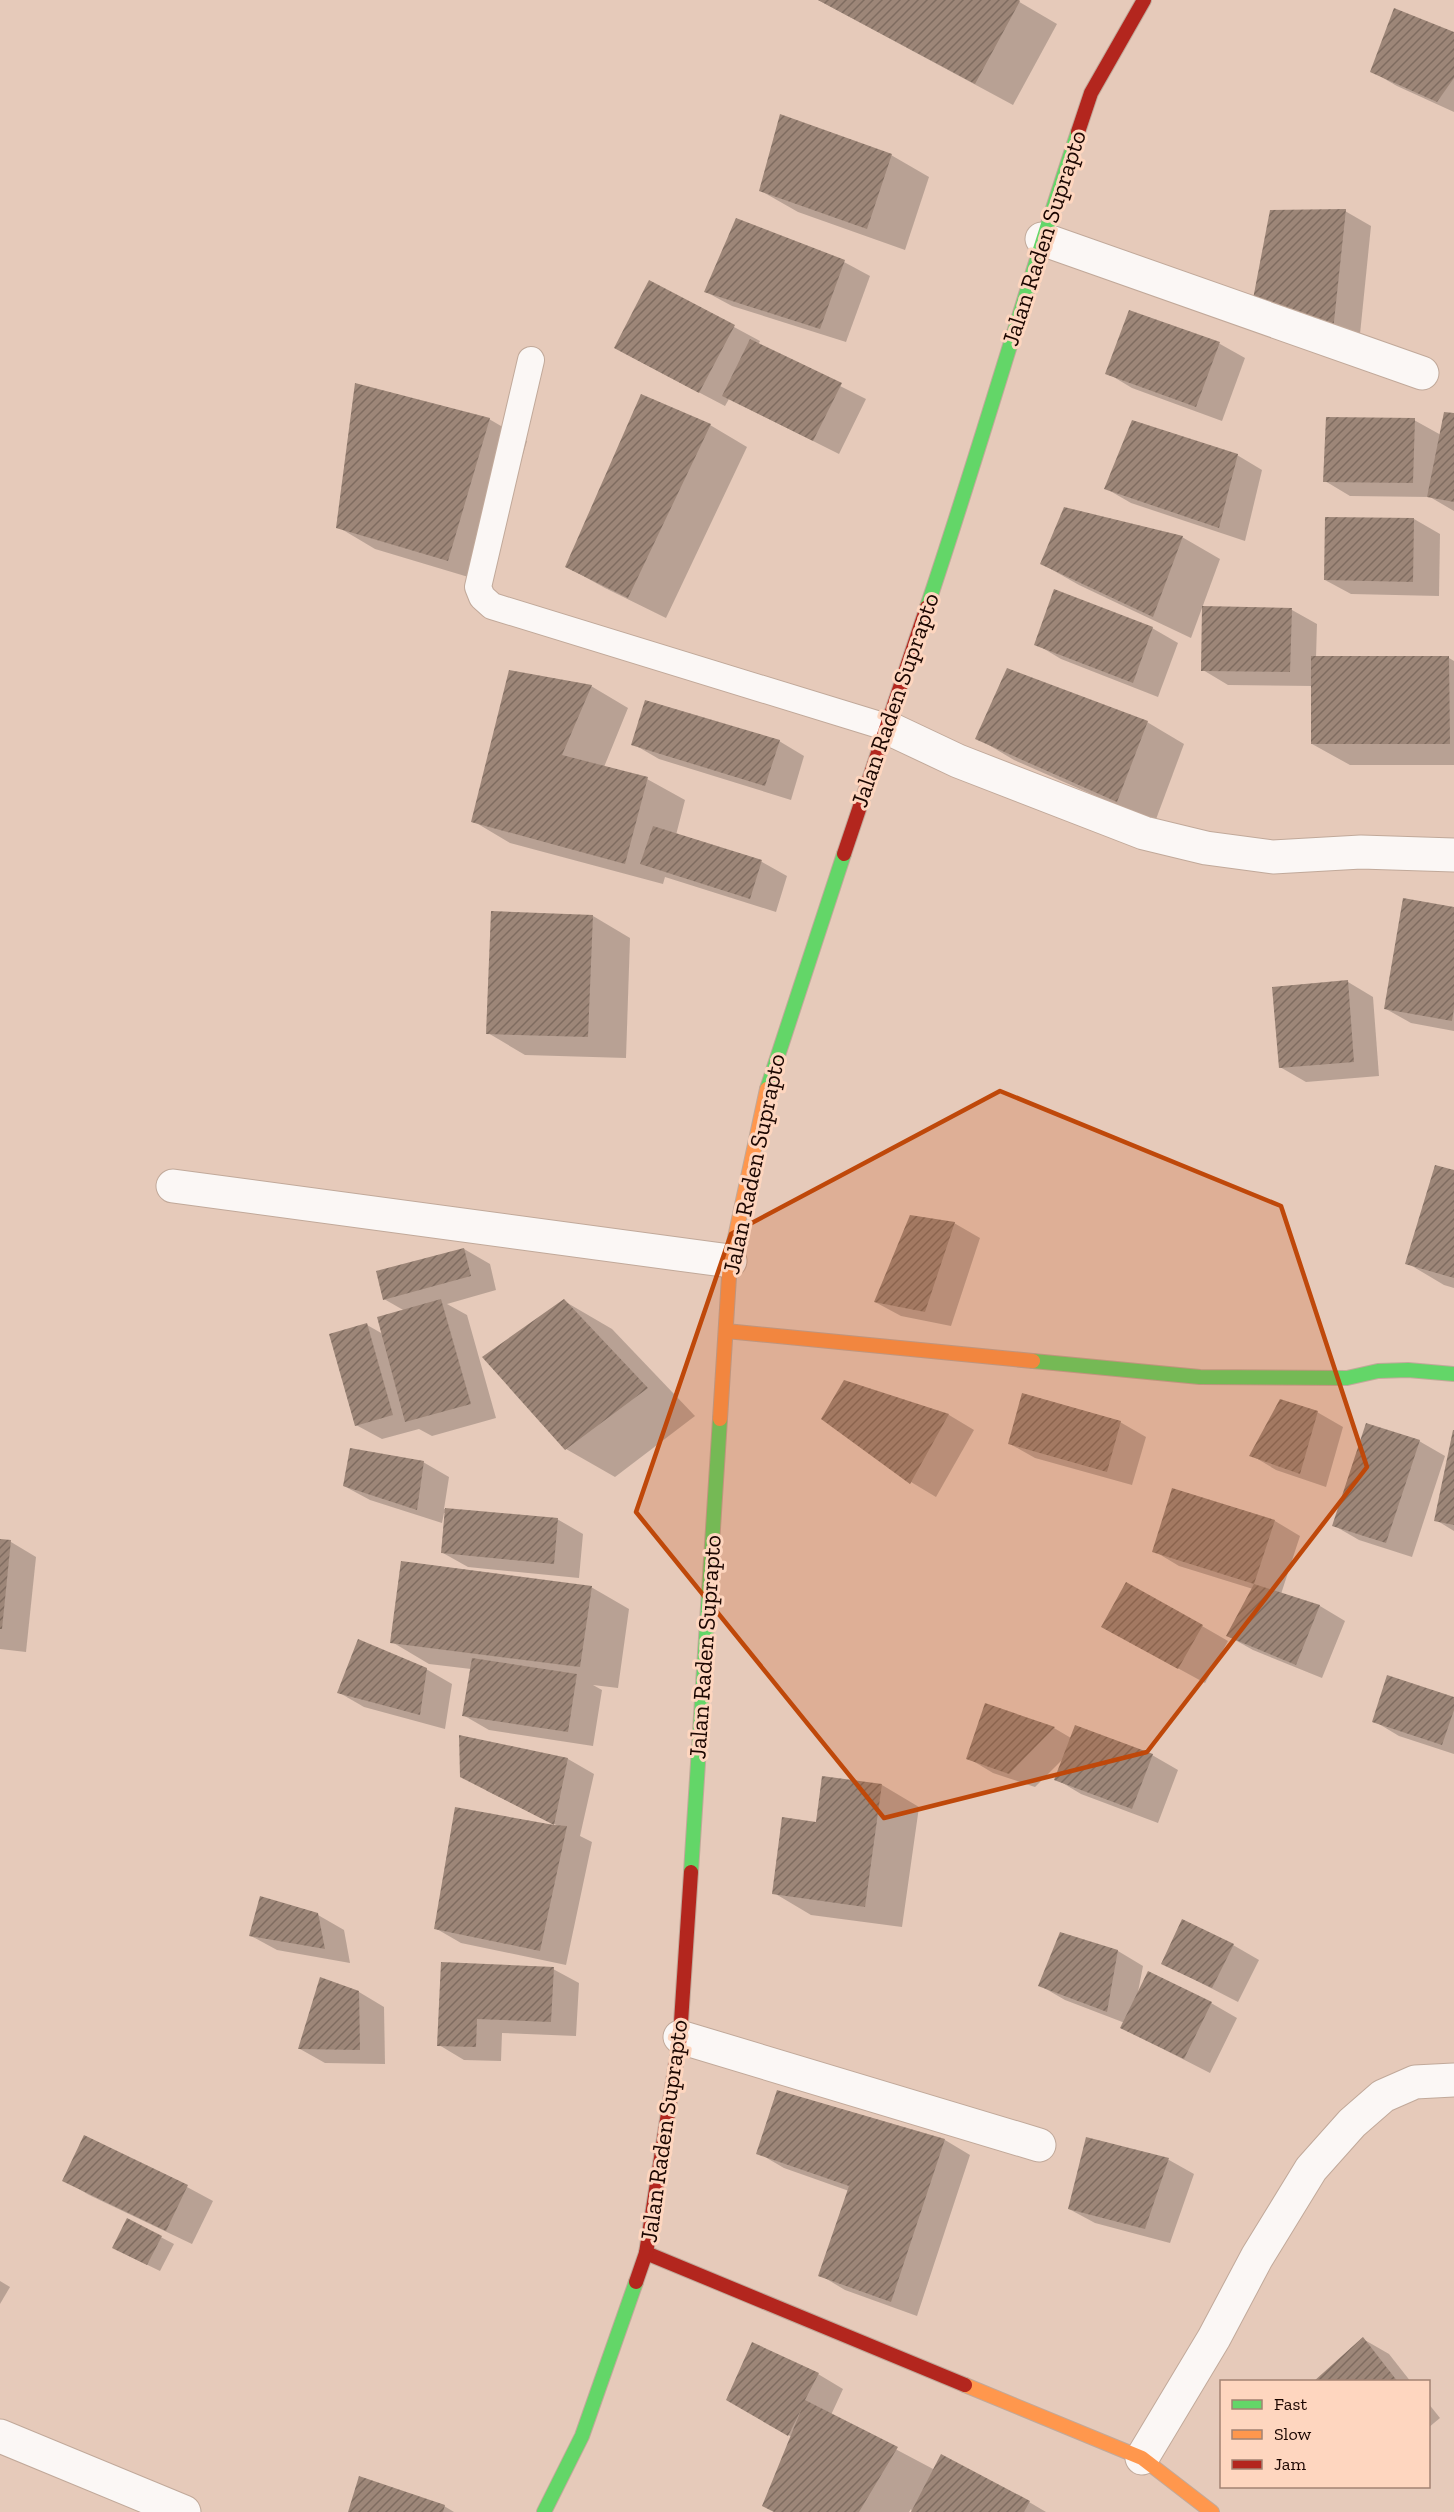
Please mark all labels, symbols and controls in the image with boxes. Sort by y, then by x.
street label: Jalan Raden Suprapto [995,127,1092,349]
street label: Jalan Raden Suprapto [844,589,945,811]
street label: Jalan Raden Suprapto [716,1051,791,1277]
street label: Jalan Raden Suprapto [682,1534,727,1760]
street label: Jalan Raden Suprapto [634,2018,693,2244]
legend [1220,2380,1430,2488]
text: Fast [1274,2393,1307,2415]
text: Slow [1274,2423,1311,2445]
text: Jam [1274,2453,1306,2475]

